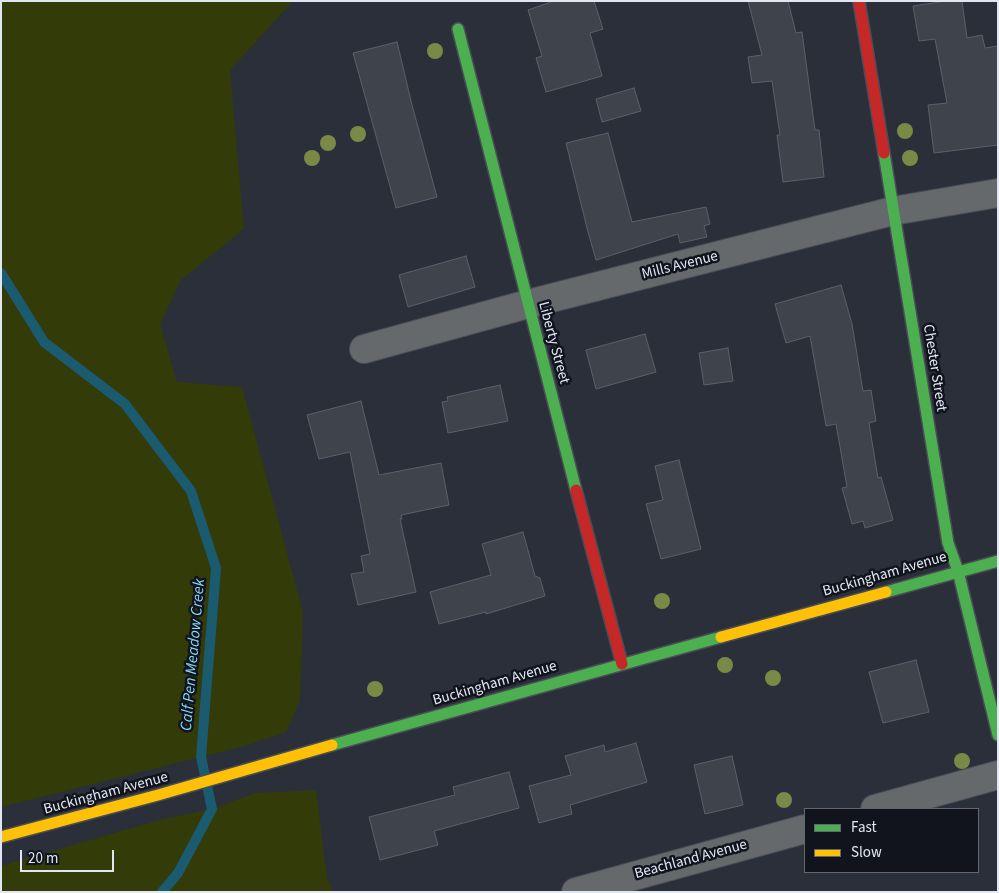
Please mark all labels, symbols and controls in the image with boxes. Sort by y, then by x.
street label: Mills Avenue [640,248,720,284]
street label: Liberty Street [533,300,573,386]
street label: Chester Street [918,323,950,413]
street label: Buckingham Avenue [821,549,949,601]
water label: Calf Pen Meadow Creek [178,578,210,732]
street label: Buckingham Avenue [431,658,559,710]
street label: Buckingham Avenue [42,769,170,819]
legend [804,808,979,873]
text: Fast [851,817,877,838]
street label: Beachland Avenue [633,836,749,884]
scale bar [22,840,116,872]
text: Slow [851,842,882,863]
text: 20 m [28,848,58,869]

